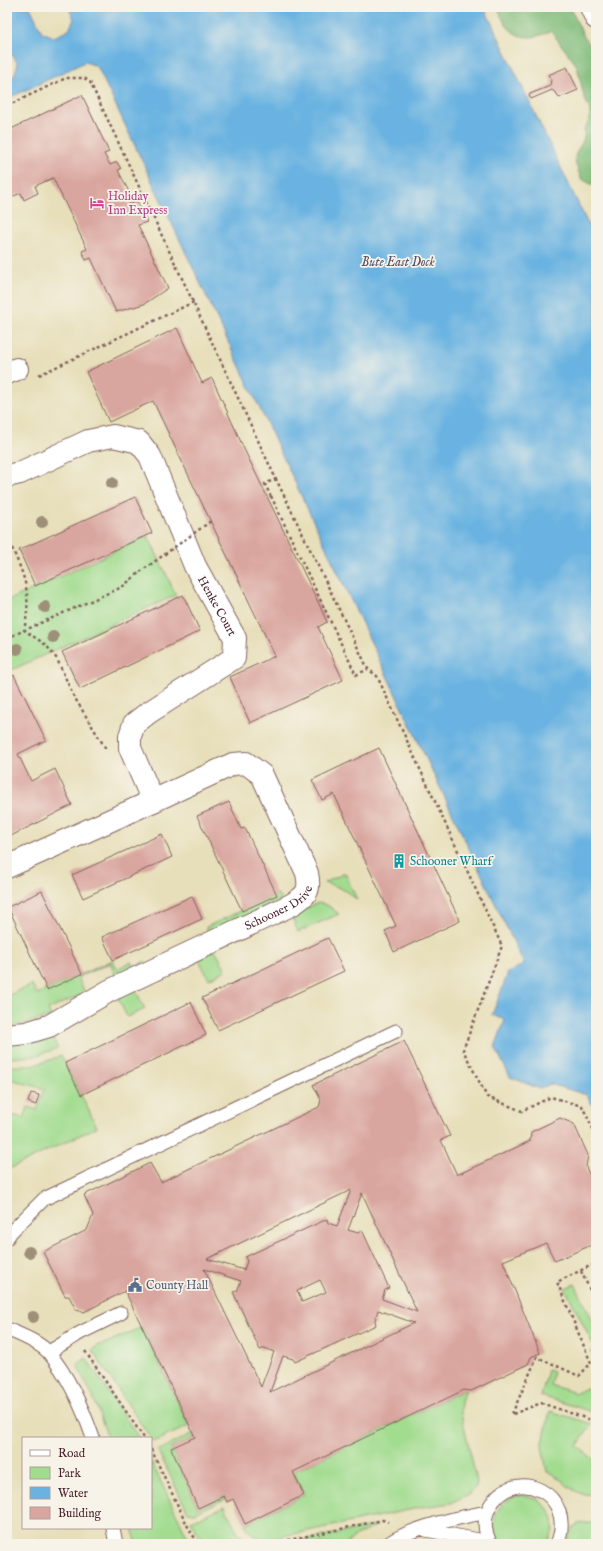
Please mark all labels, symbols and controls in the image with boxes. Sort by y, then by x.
place label: Holiday Inn Express [108,189,168,219]
hotel icon: Holiday Inn Express [89,195,105,211]
water label: Bute East Dock [361,254,436,271]
street label: Henke Court [195,573,240,639]
building icon: Schooner Wharf [391,853,407,869]
place label: Schooner Wharf [410,854,494,869]
street label: Schooner Drive [242,884,316,933]
public building icon: County Hall [127,1277,143,1293]
place label: County Hall [146,1278,209,1293]
legend [22,1437,152,1529]
text: Road [58,1446,86,1461]
text: Park [58,1466,81,1481]
text: Water [58,1486,89,1501]
text: Building [58,1506,102,1521]

